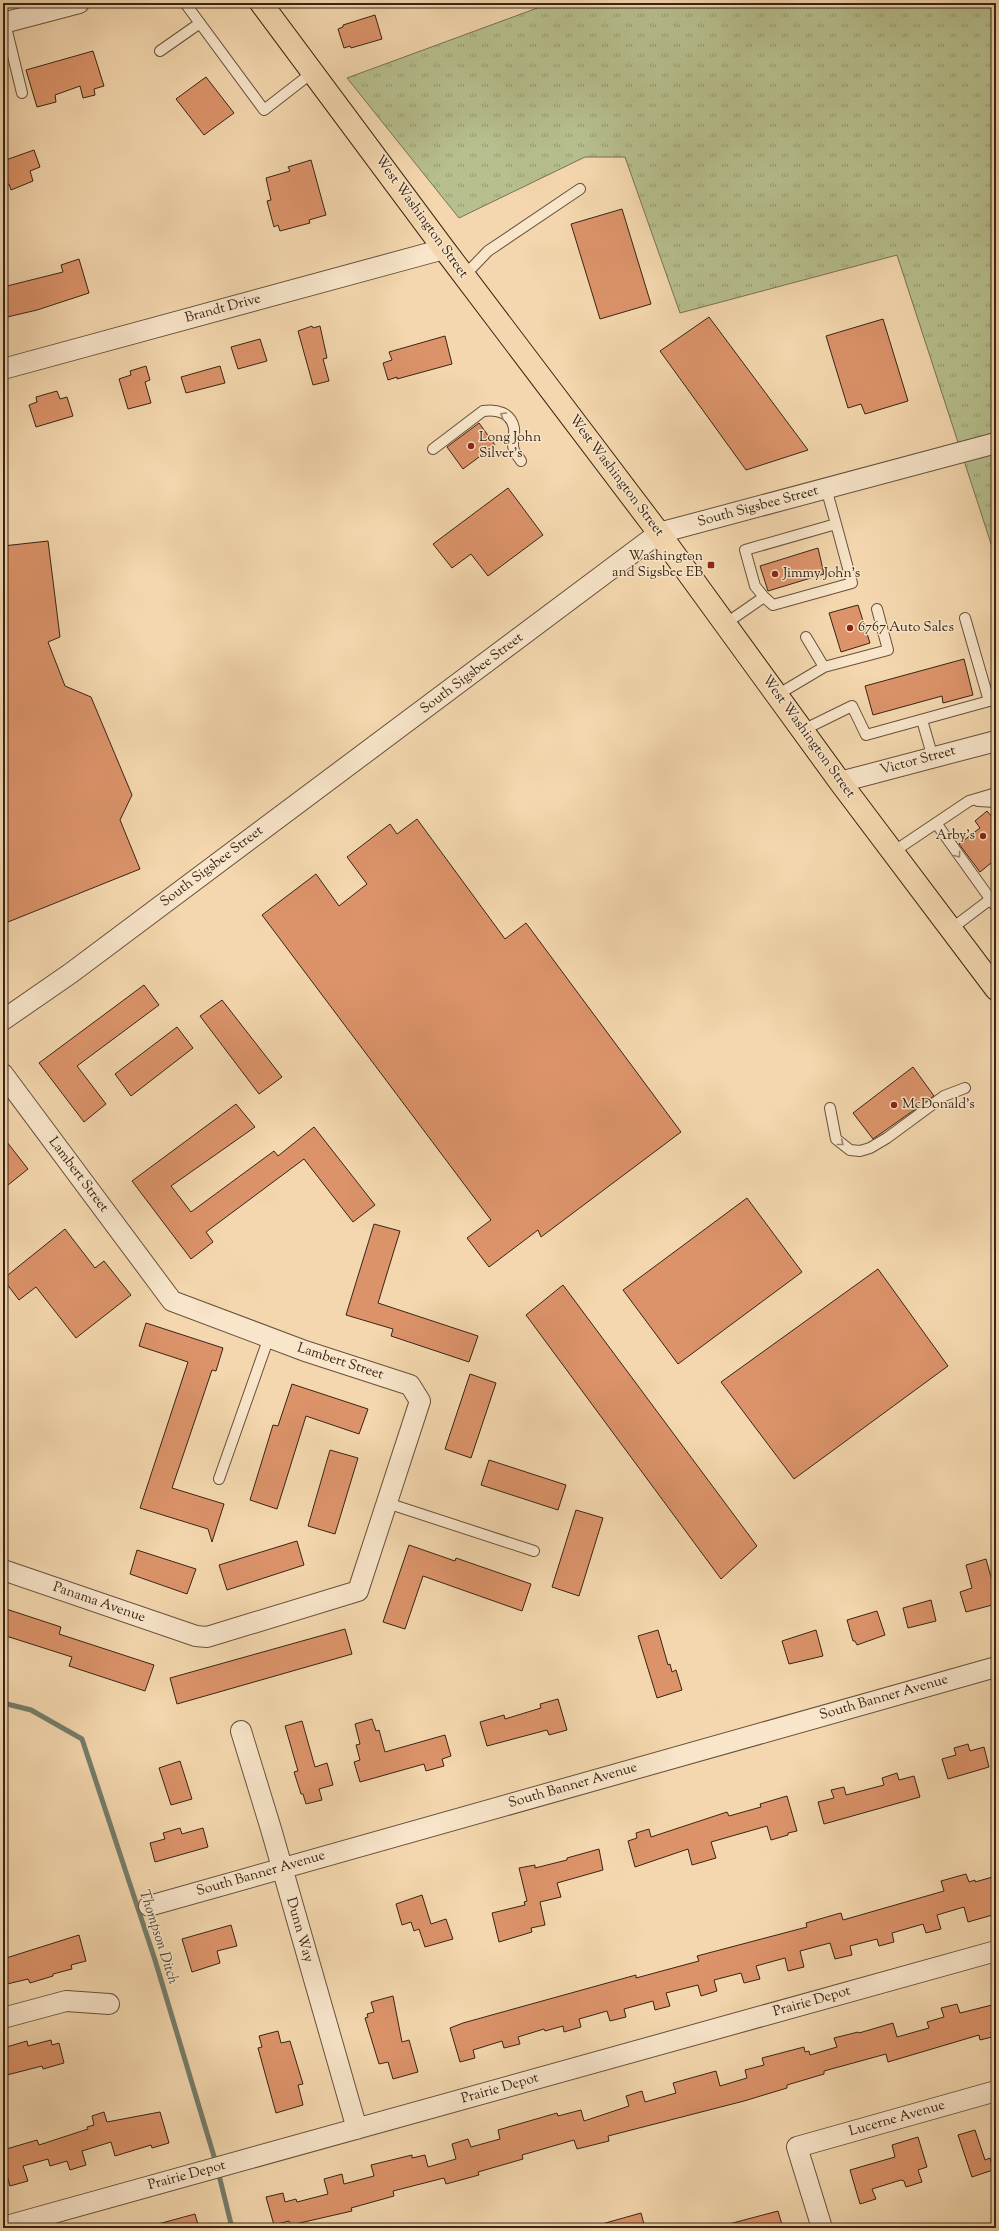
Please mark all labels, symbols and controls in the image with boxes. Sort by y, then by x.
street label: West Washington Street [370,151,473,283]
street label: Brandt Drive [183,289,263,329]
street label: West Washington Street [564,411,669,541]
one-way arrow [501,412,508,419]
place label: Long John Silver's [479,428,541,464]
marker: Long John Silver's [466,441,476,451]
street label: South Sigsbee Street [695,481,821,533]
place label: Washington and Sigsbee EB [612,547,703,583]
marker: Washington and Sigsbee EB [706,560,716,570]
place label: Jimmy John's [782,564,860,584]
marker: Jimmy John's [770,569,780,579]
place label: 6767 Auto Sales [858,618,954,638]
marker: 6767 Auto Sales [845,623,855,633]
street label: South Sigsbee Street [416,628,528,719]
street label: West Washington Street [757,671,860,803]
street label: Victor Street [878,741,958,781]
street label: South Sigsbee Street [156,821,268,912]
place label: Arby's [936,826,975,846]
marker: Arby's [978,831,988,841]
one-way arrow [953,851,961,858]
place label: McDonald's [902,1095,975,1115]
marker: McDonald's [889,1100,899,1110]
street label: Lambert Street [43,1133,113,1217]
one-way arrow [836,1139,843,1146]
street label: Lambert Street [294,1339,386,1385]
street label: Panama Avenue [50,1578,148,1628]
street label: South Banner Avenue [817,1670,951,1726]
street label: South Banner Avenue [506,1758,640,1814]
street label: South Banner Avenue [194,1846,328,1902]
water label: Thompson Ditch [133,1887,183,1987]
street label: Dunn Way [280,1895,318,1965]
street label: Prairie Depot [771,1981,853,2023]
street label: Prairie Depot [459,2068,541,2110]
street label: Lucerne Avenue [847,2096,947,2142]
street label: Prairie Depot [146,2156,228,2196]

